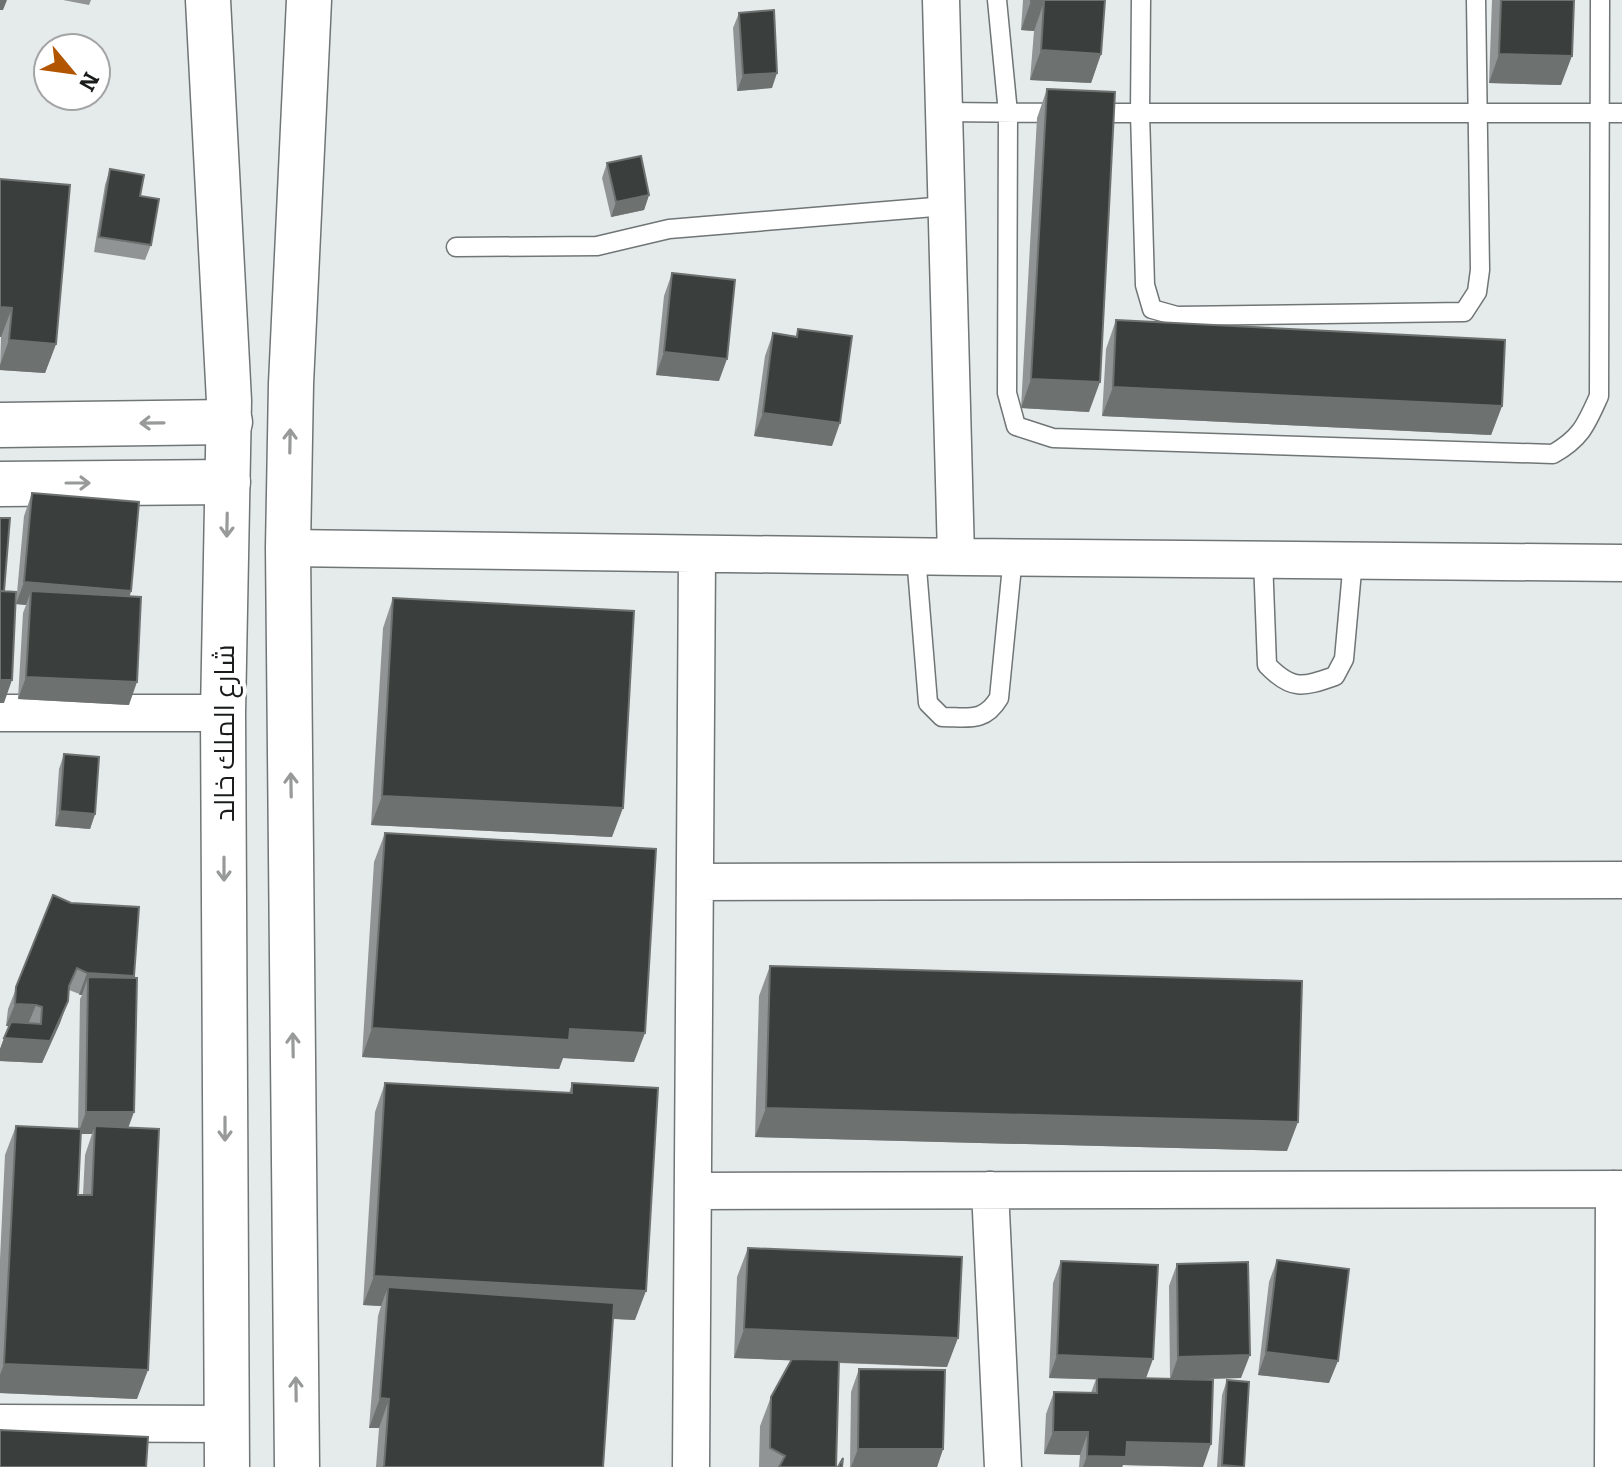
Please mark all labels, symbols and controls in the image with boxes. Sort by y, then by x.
north arrow [32,32,112,112]
text: N [73,67,105,95]
one-way arrow [139,415,166,430]
one-way arrow [283,428,298,455]
one-way arrow [64,476,91,491]
one-way arrow [219,511,235,538]
street label: شارع الملك خالد [208,644,243,822]
one-way arrow [283,772,299,799]
one-way arrow [216,855,232,882]
one-way arrow [285,1032,301,1059]
one-way arrow [217,1115,233,1142]
one-way arrow [288,1376,304,1403]

